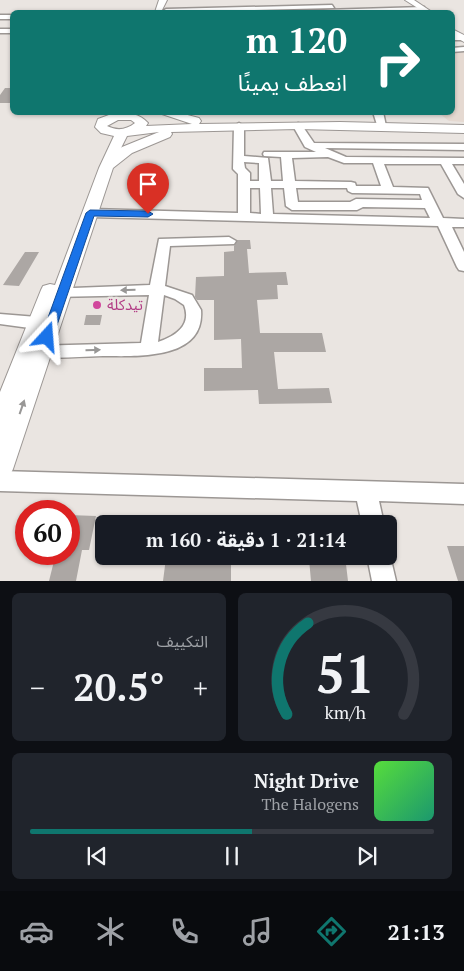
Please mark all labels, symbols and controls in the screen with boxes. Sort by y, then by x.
text: 120 m [246,17,347,63]
icon: right [365,30,430,95]
text: انعطف يمينًا [238,68,347,97]
pin [127,163,169,214]
icon: arrive [134,170,162,198]
one-way arrow [119,286,135,294]
place label: تيدكلة [107,294,143,314]
marker: تيدكلة [91,299,103,311]
position arrow [20,310,72,362]
one-way arrow [85,346,101,354]
one-way arrow [19,399,26,414]
speed limit sign: 60 [15,500,80,565]
text: 21:14 · 1 دقيقة · 160 m [146,527,346,552]
text: التكييف [156,630,208,652]
text: 51 [316,639,374,708]
text: 20.5° [73,662,165,712]
text: − [30,669,45,706]
text: + [193,669,208,706]
text: km/h [324,700,366,724]
text: Night Drive [254,768,359,793]
text: The Halogens [261,793,359,815]
icon: previous [83,842,111,870]
icon: pause [218,842,246,870]
icon: next [353,842,381,870]
icon: car [19,914,54,949]
icon: climate [93,914,128,949]
icon: phone [167,914,202,949]
icon: music [240,914,275,949]
icon: directions [314,914,349,949]
text: 21:13 [387,917,445,946]

